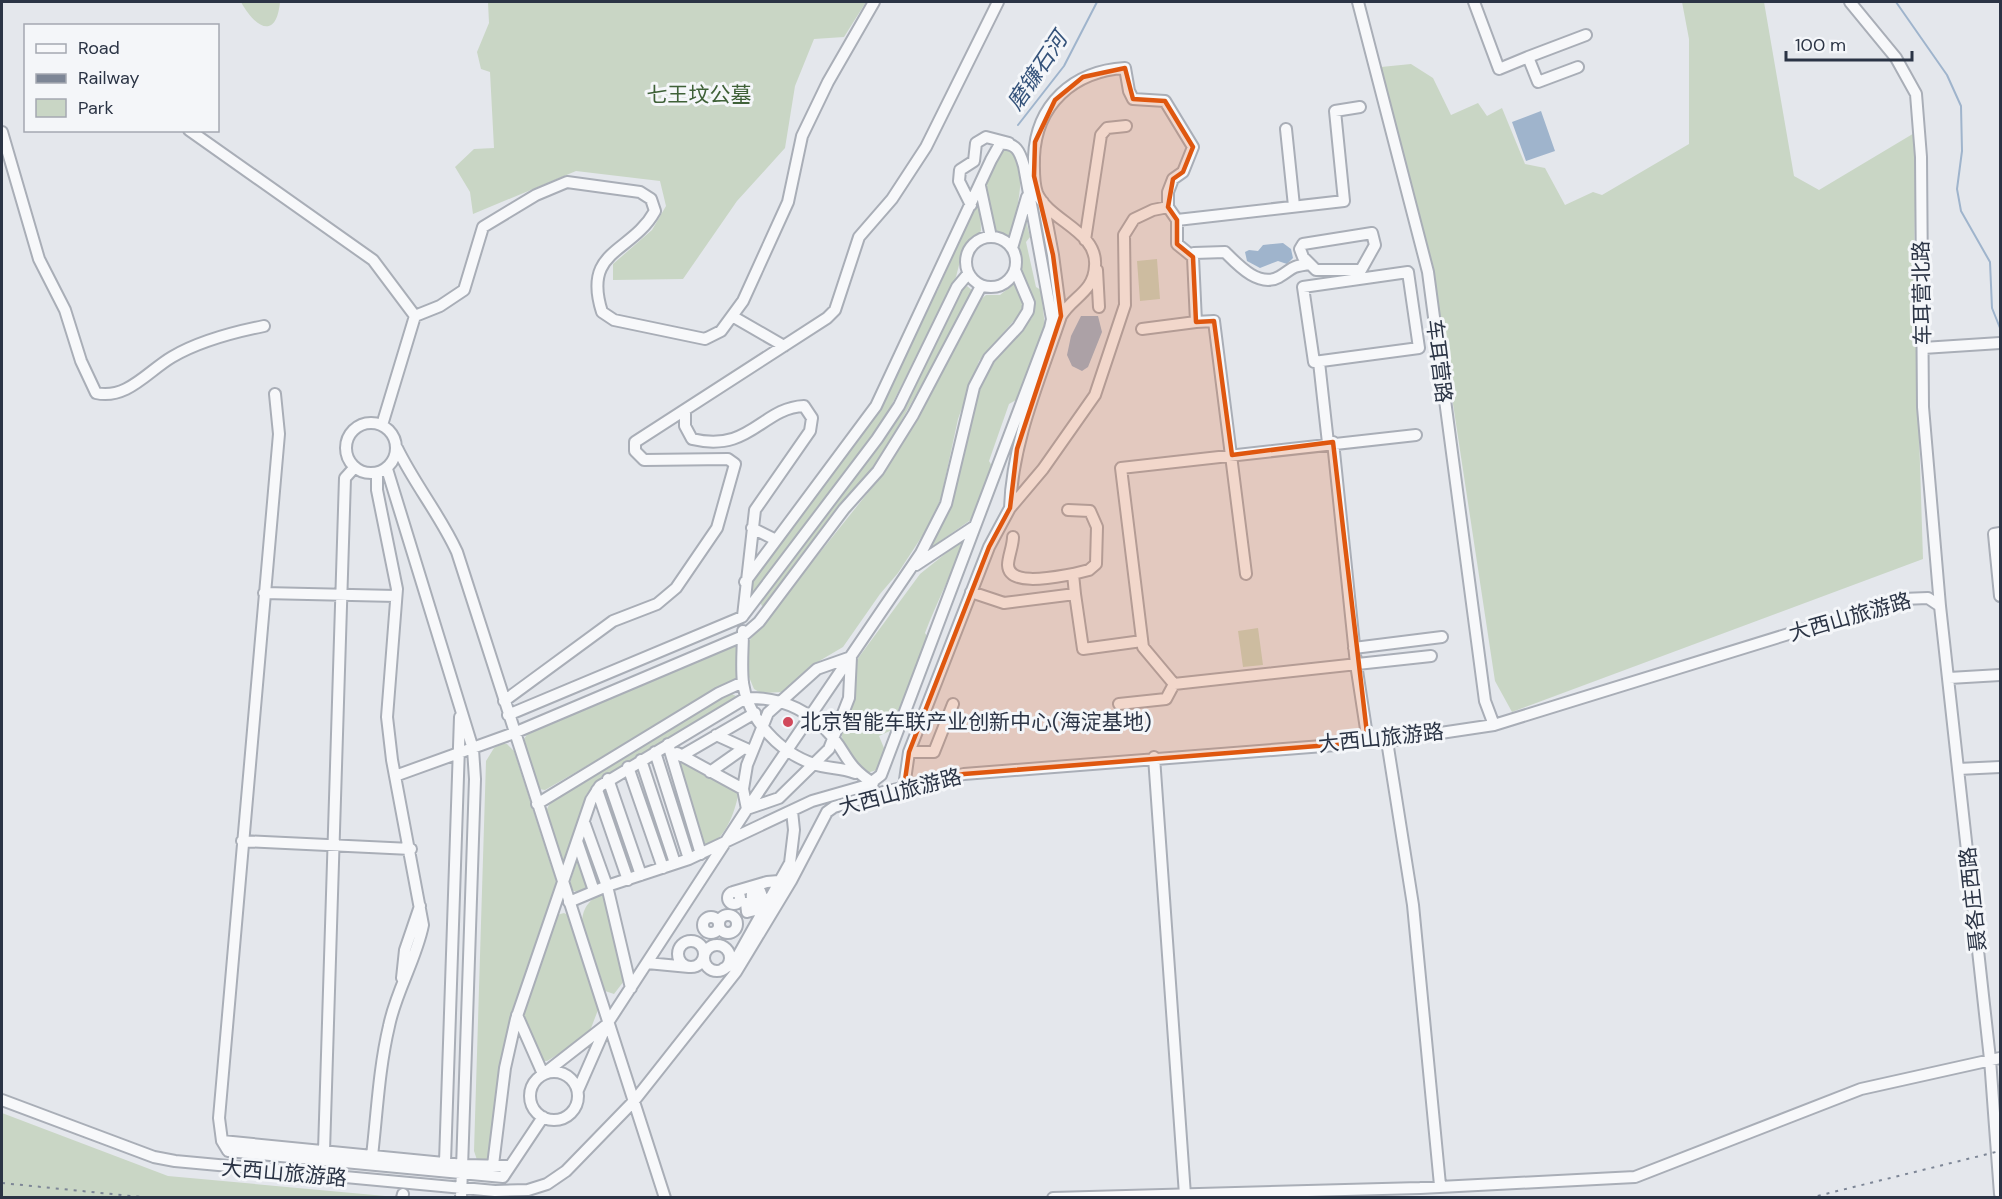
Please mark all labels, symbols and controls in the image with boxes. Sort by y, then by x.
water label: 磨镰石河 [1000,23,1076,116]
legend [24,24,219,132]
scale bar [1786,24,1912,62]
text: 100 m [1795,33,1846,57]
text: Road [78,36,120,60]
text: Railway [78,66,140,90]
park label: 七王坟公墓 [647,81,752,109]
text: Park [78,96,114,120]
street label: 车耳营北路 [1907,240,1937,346]
street label: 车耳营路 [1420,318,1458,404]
street label: 大西山旅游路 [1786,586,1914,648]
place label: 北京智能车联产业创新中心(海淀基地) [800,708,1152,736]
marker: 北京智能车联产业创新中心(海淀基地) [781,715,795,729]
street label: 大西山旅游路 [1317,717,1445,759]
street label: 大西山旅游路 [836,762,964,822]
street label: 聂各庄西路 [1954,845,1992,953]
street label: 大西山旅游路 [220,1154,348,1192]

